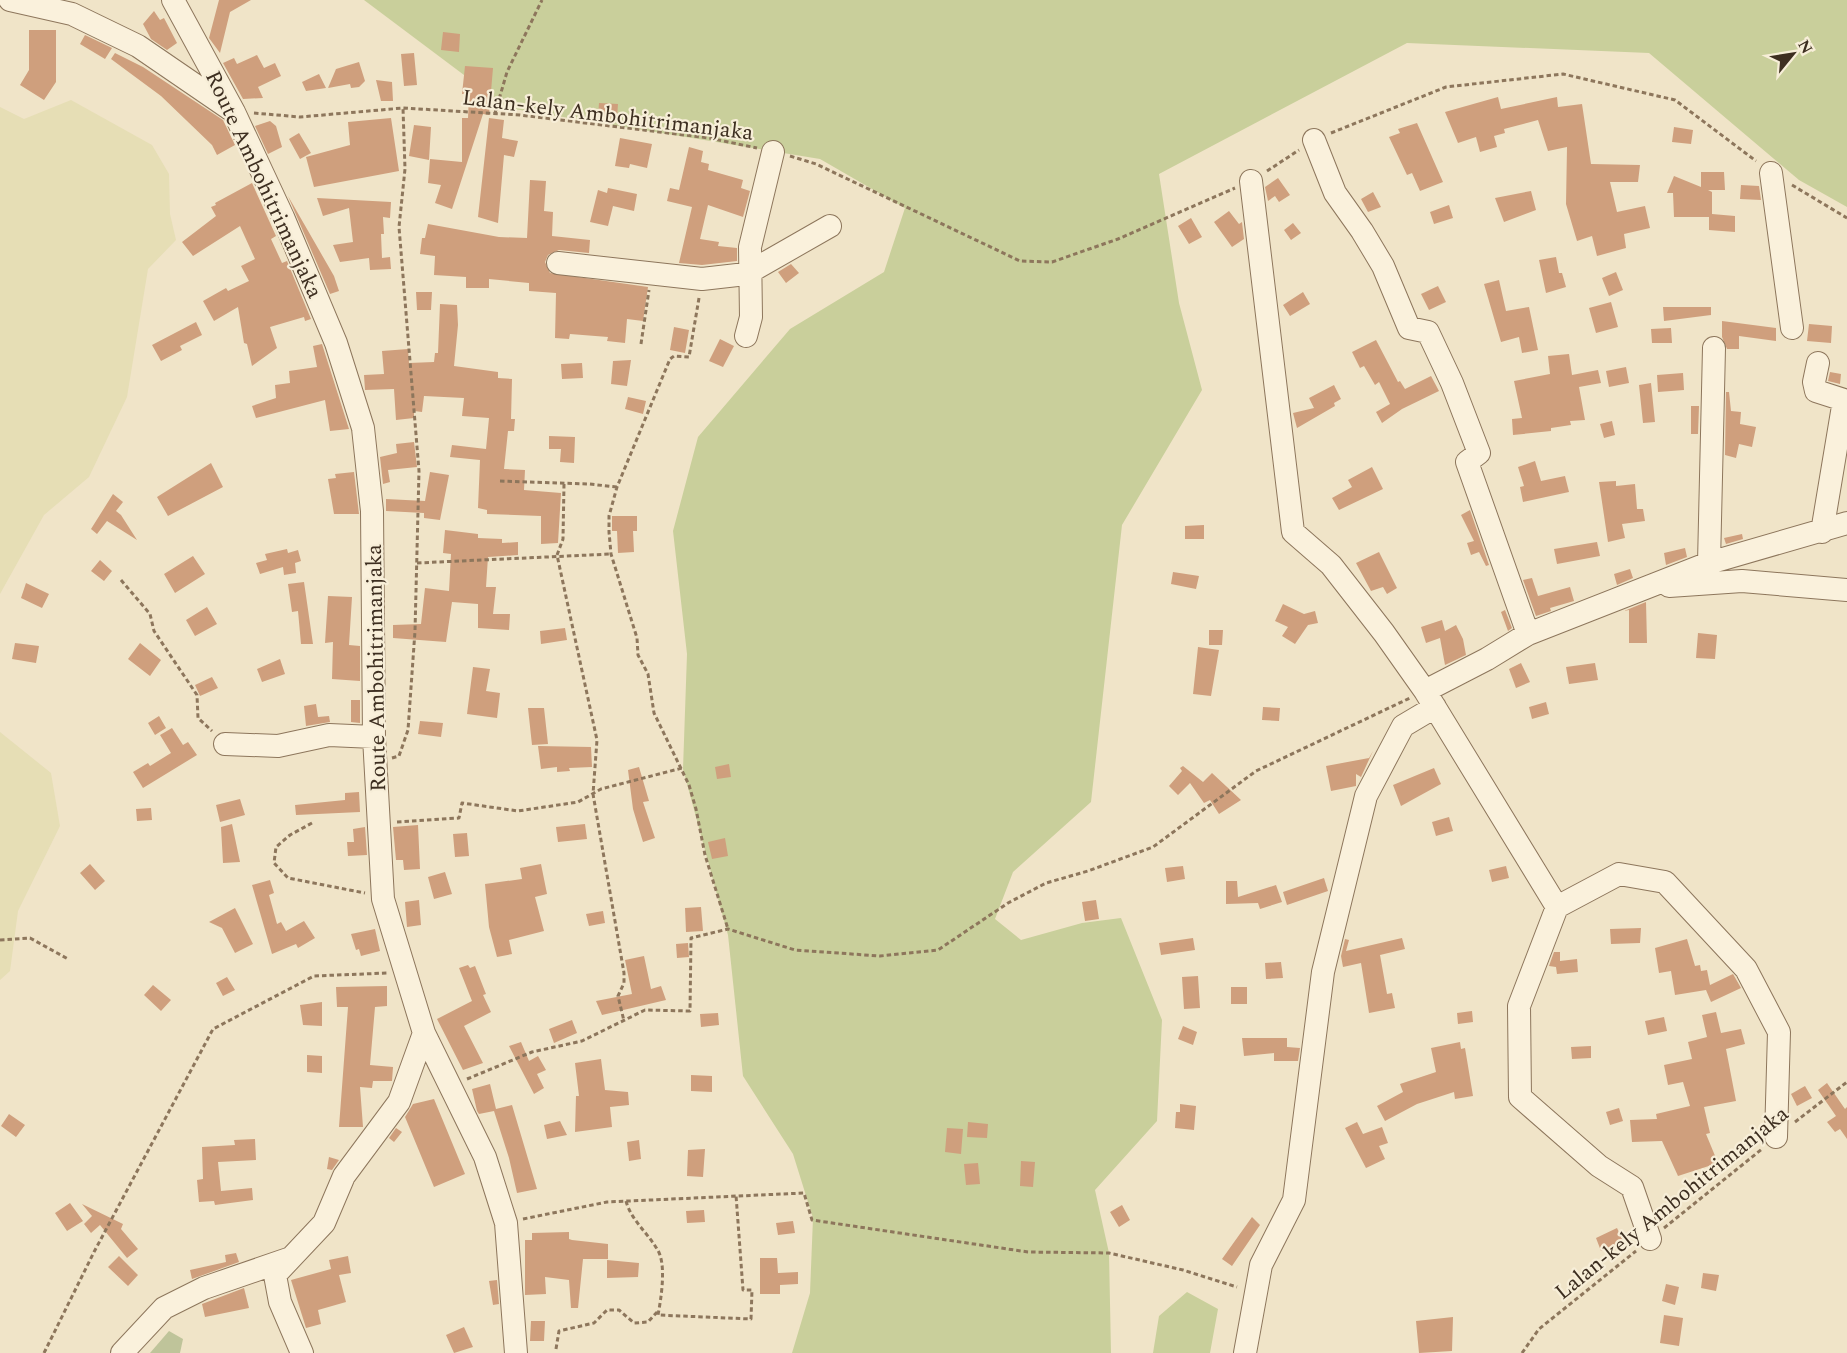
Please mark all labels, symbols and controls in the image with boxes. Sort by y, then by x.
north arrow [1763,24,1823,84]
text: N [1791,35,1819,59]
street label: Route Ambohitrimanjaka [196,65,331,304]
street label: Lalan-kely Ambohitrimanjaka [460,81,756,150]
street label: Route Ambohitrimanjaka [358,543,395,792]
street label: Lalan-kely Ambohitrimanjaka [1548,1098,1796,1308]

